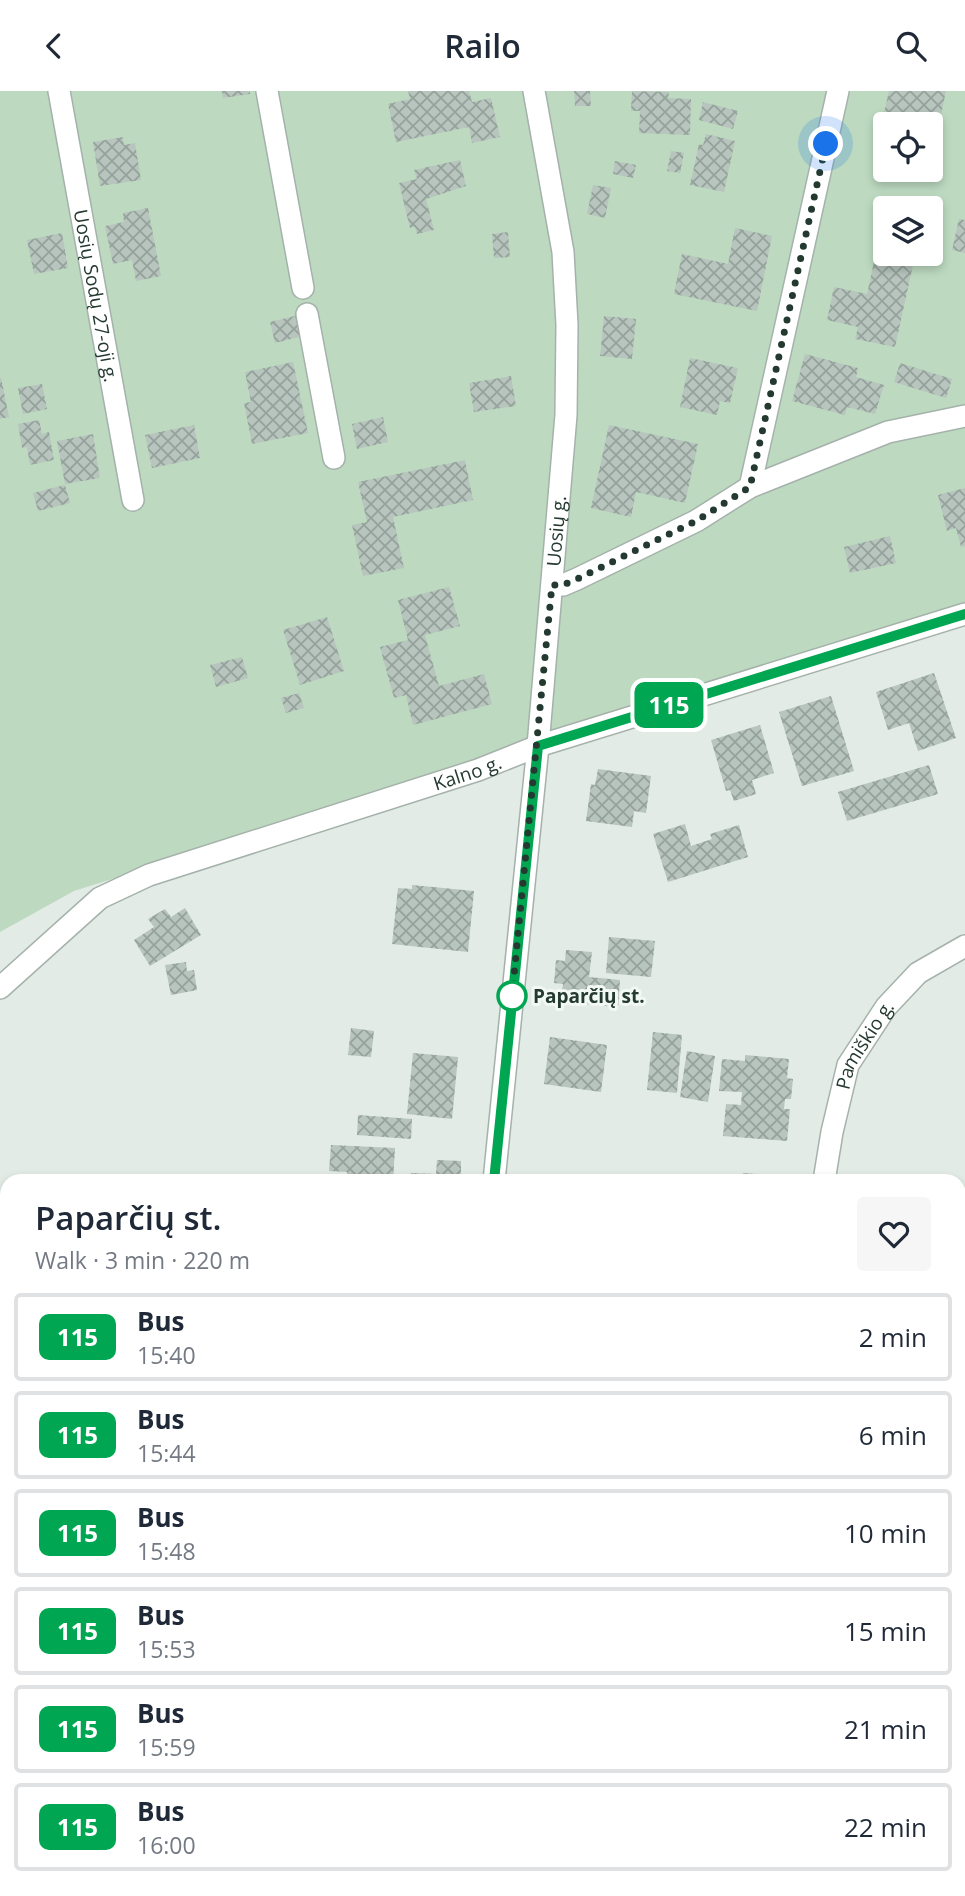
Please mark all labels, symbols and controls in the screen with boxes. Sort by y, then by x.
text: Railo [444,24,521,67]
icon: back [35,27,73,65]
icon: search [892,27,930,65]
map controls [873,112,943,266]
button: locate [873,112,943,182]
your location [808,126,843,161]
button: layers [873,196,943,266]
street label: Uosių Sodų 27-oji g. [68,207,124,384]
street label: Uosių g. [540,494,572,567]
line badge: 115 [629,682,709,728]
text: 115 [648,688,690,721]
street label: Kalno g. [430,749,505,796]
marker: Paparčių st. [497,981,527,1011]
place label: Paparčių st. [533,983,645,1009]
street label: Pamiškio g. [830,994,900,1092]
text: Paparčių st. [35,1195,222,1240]
button: heart [857,1197,931,1271]
text: Walk · 3 min · 220 m [35,1244,250,1276]
text: Bus [137,1303,184,1339]
text: 2 min [859,1319,927,1355]
text: 115 [57,1320,98,1353]
text: 15:40 [137,1339,196,1371]
text: Bus [137,1401,184,1437]
text: 6 min [859,1417,927,1453]
text: 115 [57,1418,98,1451]
text: 15:44 [137,1437,196,1469]
text: Bus [137,1499,184,1535]
text: 10 min [844,1515,927,1551]
text: 115 [57,1516,98,1549]
text: 15:48 [137,1535,196,1567]
text: Bus [137,1597,184,1633]
text: 15 min [844,1613,927,1649]
text: 115 [57,1614,98,1647]
text: 15:53 [137,1633,196,1665]
text: Bus [137,1695,184,1731]
text: 21 min [844,1711,927,1747]
text: 115 [57,1712,98,1745]
text: 15:59 [137,1731,196,1763]
text: Bus [137,1793,184,1829]
text: 22 min [844,1809,927,1845]
text: 115 [57,1810,98,1843]
text: 16:00 [137,1829,196,1861]

